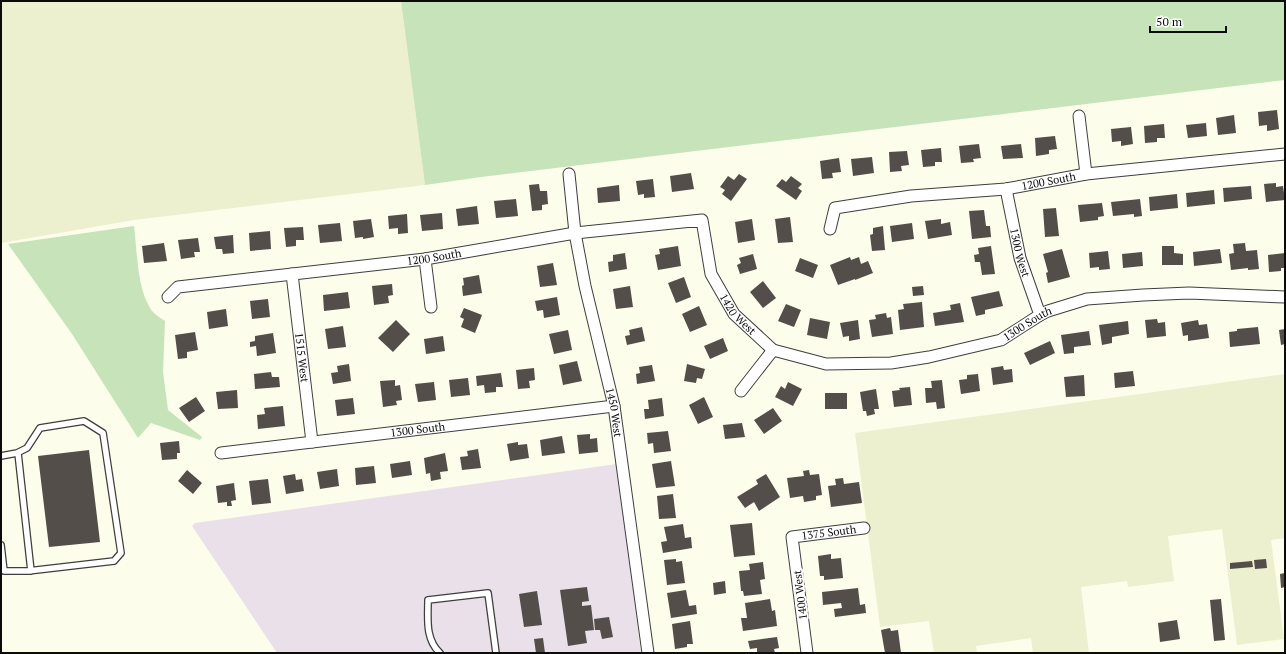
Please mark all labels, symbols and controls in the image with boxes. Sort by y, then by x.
scale bar [1150,8,1226,34]
text: 50 m [1156,14,1183,29]
street label: 1200 South [1020,169,1077,193]
street label: 1300 West [1007,227,1033,279]
street label: 1200 South [406,246,463,268]
street label: 1420 West [717,291,759,338]
street label: 1300 South [1000,303,1054,344]
street label: 1515 West [292,332,312,383]
street label: 1450 West [603,386,625,438]
street label: 1300 South [389,419,446,440]
street label: 1375 South [801,522,857,543]
street label: 1400 West [790,569,810,621]

